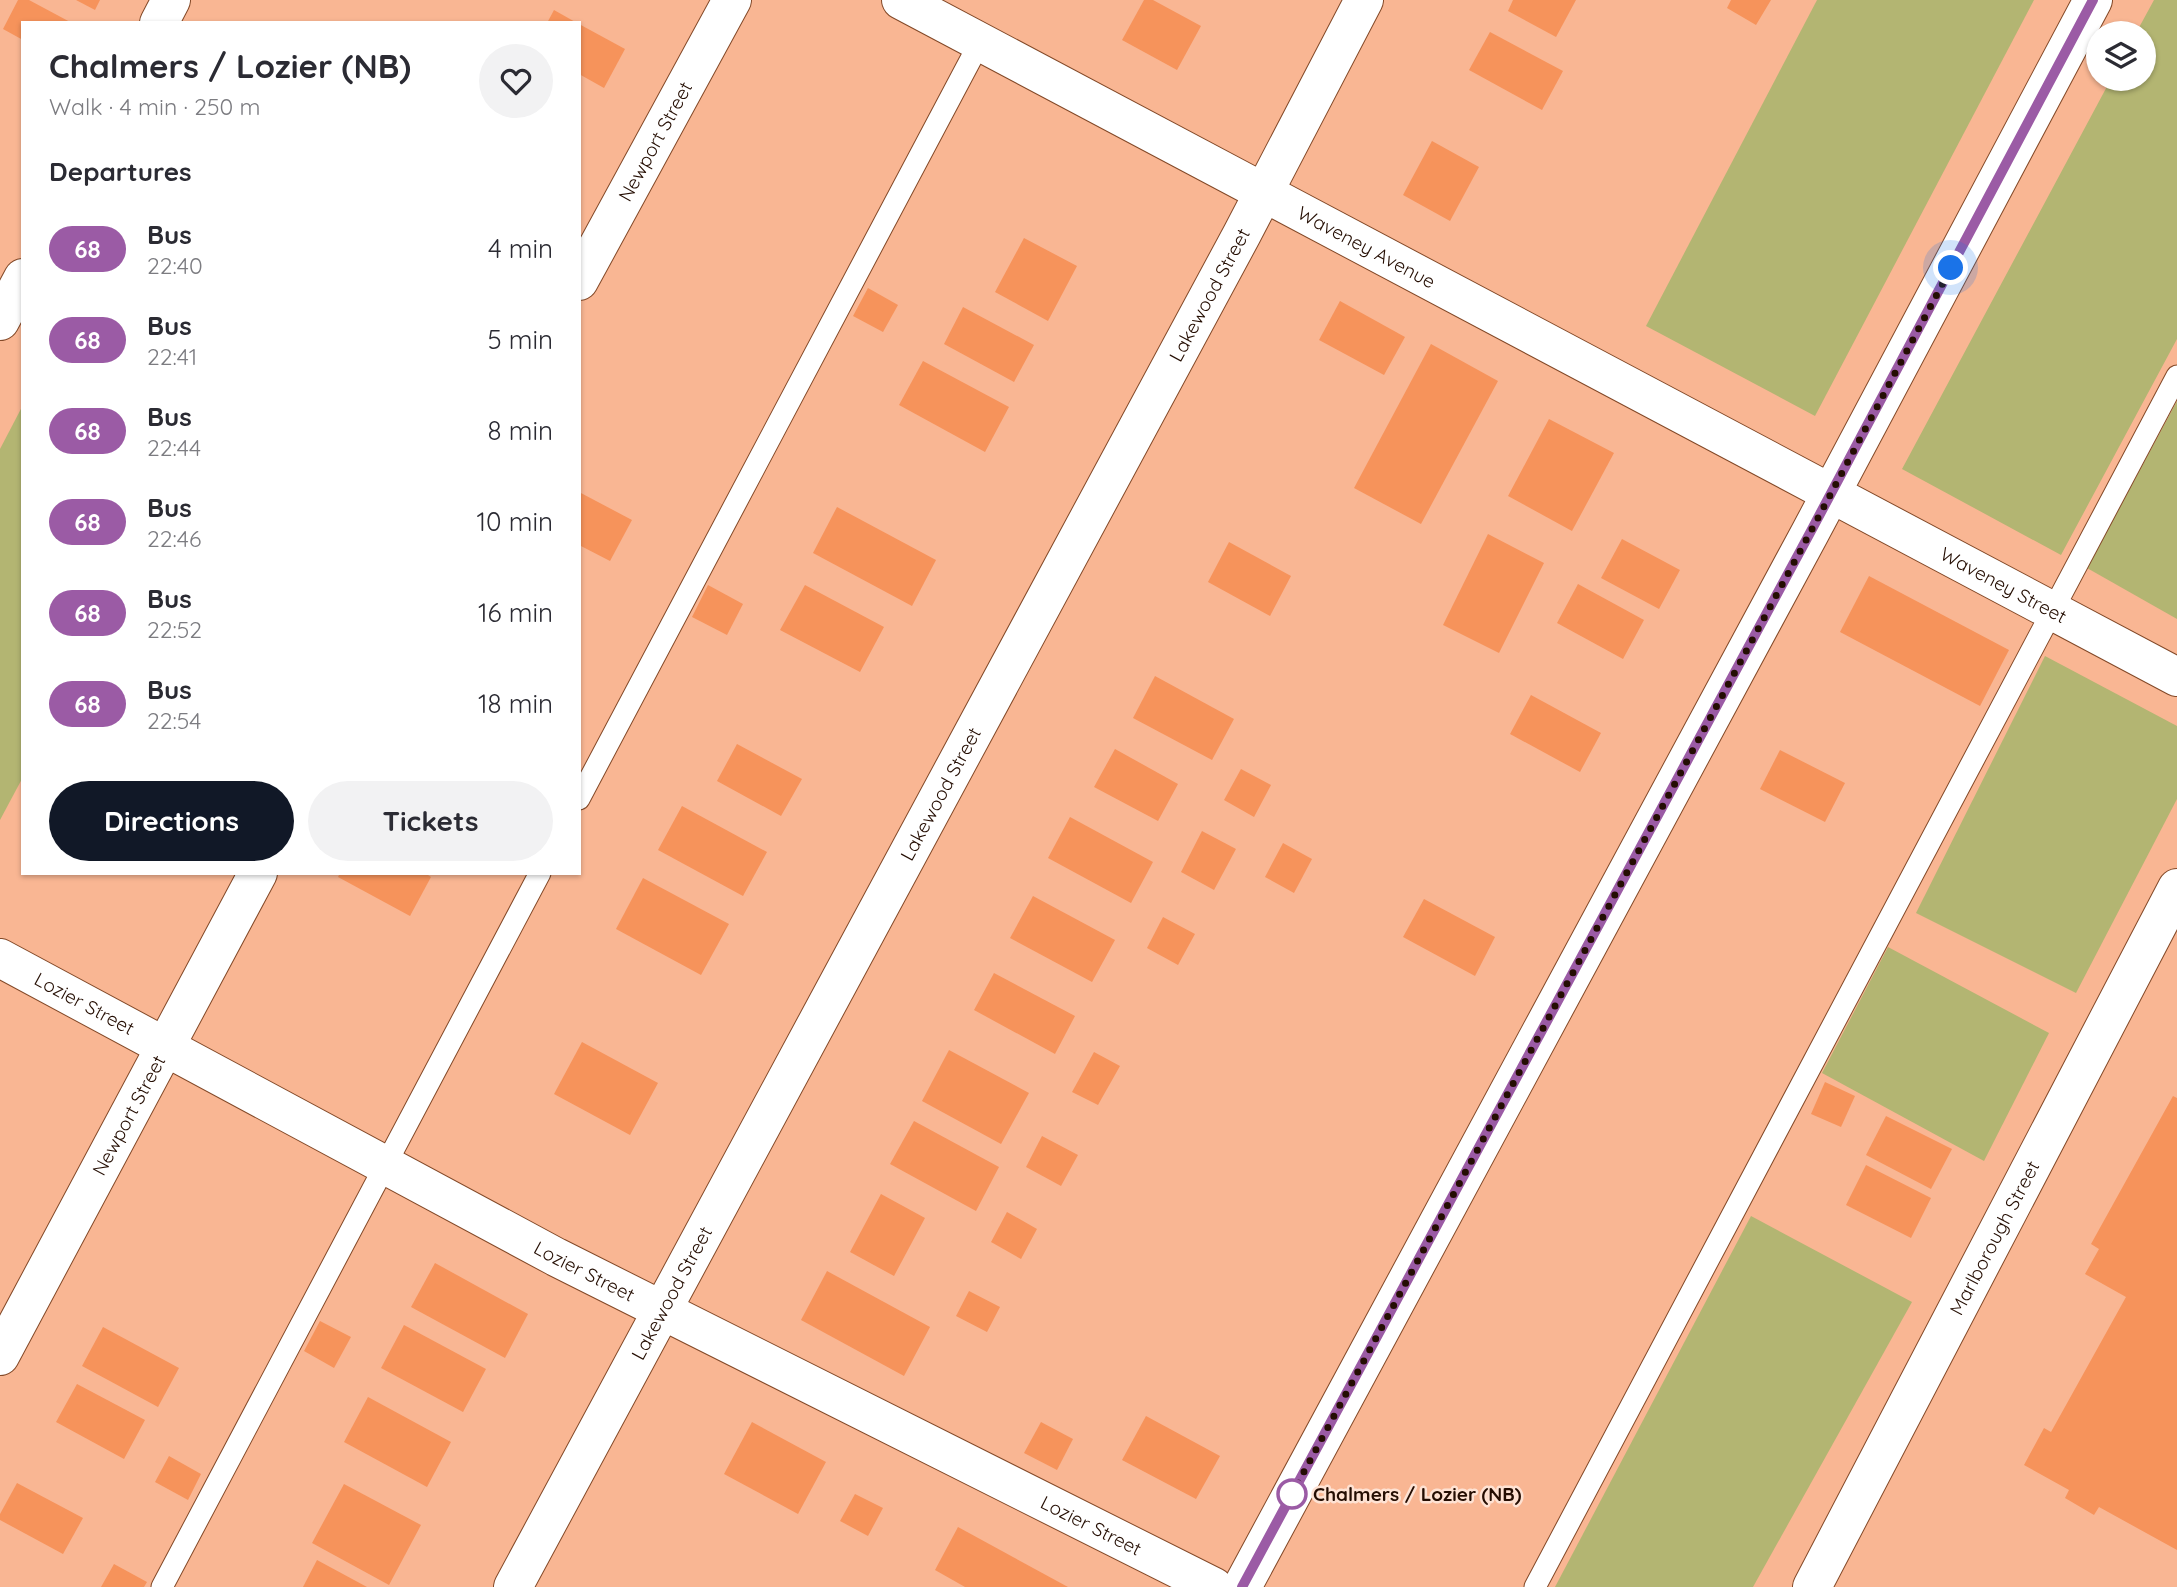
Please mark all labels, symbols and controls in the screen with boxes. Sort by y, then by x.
map controls [2086,21,2156,91]
button: layers [2086,21,2156,91]
button: heart [479,44,553,118]
text: Chalmers / Lozier (NB) [49,45,411,86]
street label: Newport Street [613,77,697,205]
text: Walk · 4 min · 250 m [49,92,260,121]
text: Departures [49,155,192,188]
street label: Waveney Avenue [1293,201,1440,293]
text: Bus [147,218,192,251]
street label: Lakewood Street [1164,224,1255,366]
text: 4 min [488,232,553,265]
text: 68 [74,234,101,264]
your location [1933,250,1968,285]
text: 22:40 [147,251,203,280]
text: Bus [147,309,192,342]
text: 5 min [487,323,553,356]
text: 68 [74,325,101,355]
text: 22:41 [147,342,197,371]
text: Bus [147,400,192,433]
text: 8 min [488,414,553,447]
text: 68 [74,416,101,446]
text: 22:44 [147,433,201,462]
text: Bus [147,491,192,524]
text: 10 min [477,505,553,538]
text: 68 [74,507,101,537]
text: 22:46 [147,524,201,553]
street label: Waveney Street [1936,542,2071,628]
text: Bus [147,582,192,615]
text: 16 min [478,596,553,629]
text: 68 [74,598,101,628]
text: 22:52 [147,615,202,644]
text: Bus [147,673,192,706]
text: 18 min [478,687,553,720]
text: 68 [74,689,101,719]
text: 22:54 [147,706,201,735]
street label: Lakewood Street [895,723,986,865]
button: Directions [49,781,294,861]
button: Tickets [308,781,553,861]
street label: Lozier Street [30,967,139,1040]
street label: Newport Street [87,1051,171,1179]
street label: Marlborough Street [1944,1156,2045,1319]
street label: Lakewood Street [626,1222,717,1364]
street label: Lozier Street [530,1235,639,1307]
marker: Chalmers / Lozier (NB) [1277,1479,1307,1509]
place label: Chalmers / Lozier (NB) [1313,1482,1522,1506]
street label: Lozier Street [1037,1490,1146,1561]

